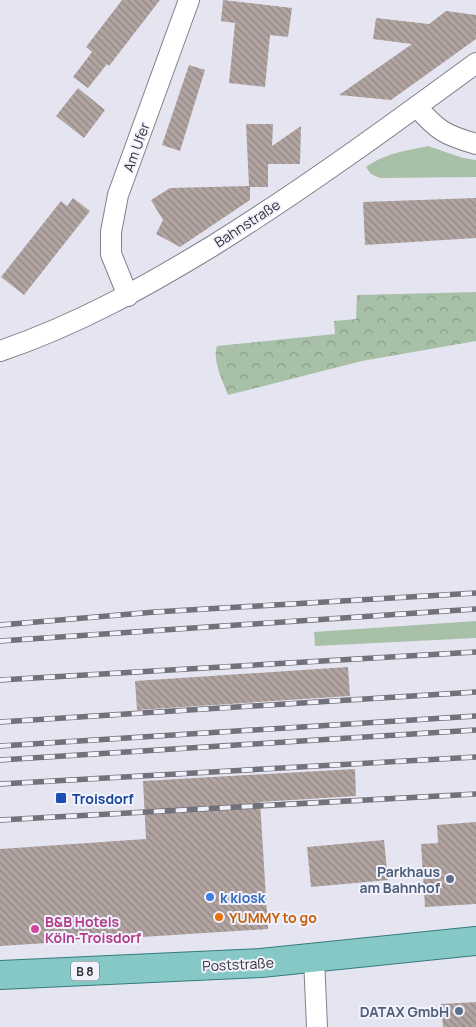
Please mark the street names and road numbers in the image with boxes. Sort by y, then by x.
street label: Am Ufer [118,120,154,174]
street label: Bahnstraße [210,195,284,251]
street label: Poststraße [202,953,274,975]
road number: B 8 [71,961,99,980]

